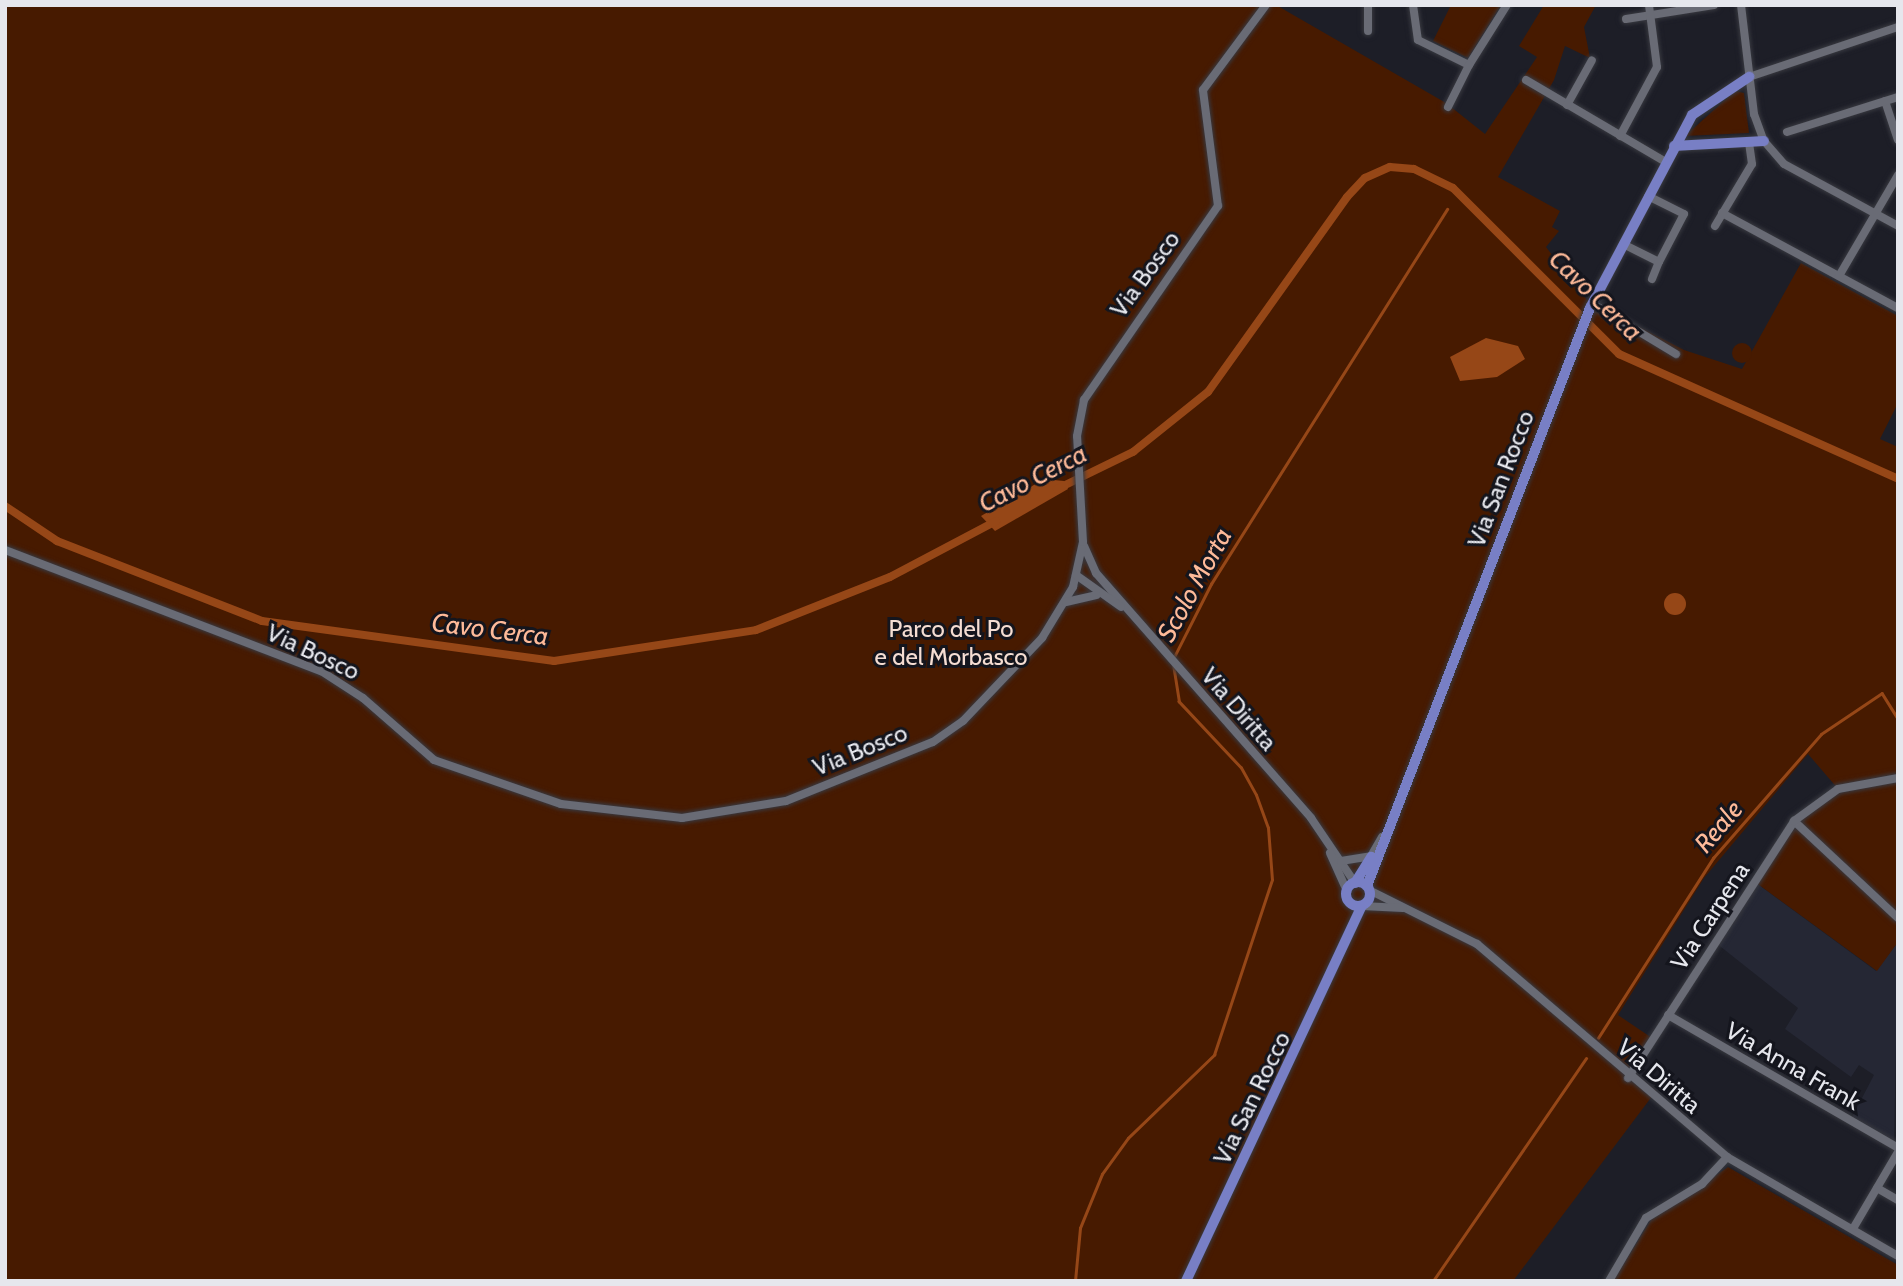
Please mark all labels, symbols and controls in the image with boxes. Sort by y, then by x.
street label: Via Bosco [1104,225,1186,323]
water label: Cavo Cerca [1542,244,1648,348]
street label: Via San Rocco [1462,407,1540,551]
water label: Cavo Cerca [974,438,1092,520]
water label: Scolo Morta [1151,523,1239,647]
water label: Cavo Cerca [430,607,550,653]
park label: Parco del Po e del Morbasco [874,615,1028,671]
street label: Via Bosco [262,618,364,686]
street label: Via Diritta [1195,662,1283,756]
street label: Via Bosco [809,718,911,782]
water label: Reale [1688,795,1750,859]
street label: Via Carpena [1665,857,1755,975]
street label: Via Anna Frank [1720,1016,1866,1116]
street label: Via San Rocco [1208,1027,1296,1169]
street label: Via Diritta [1611,1033,1707,1119]

